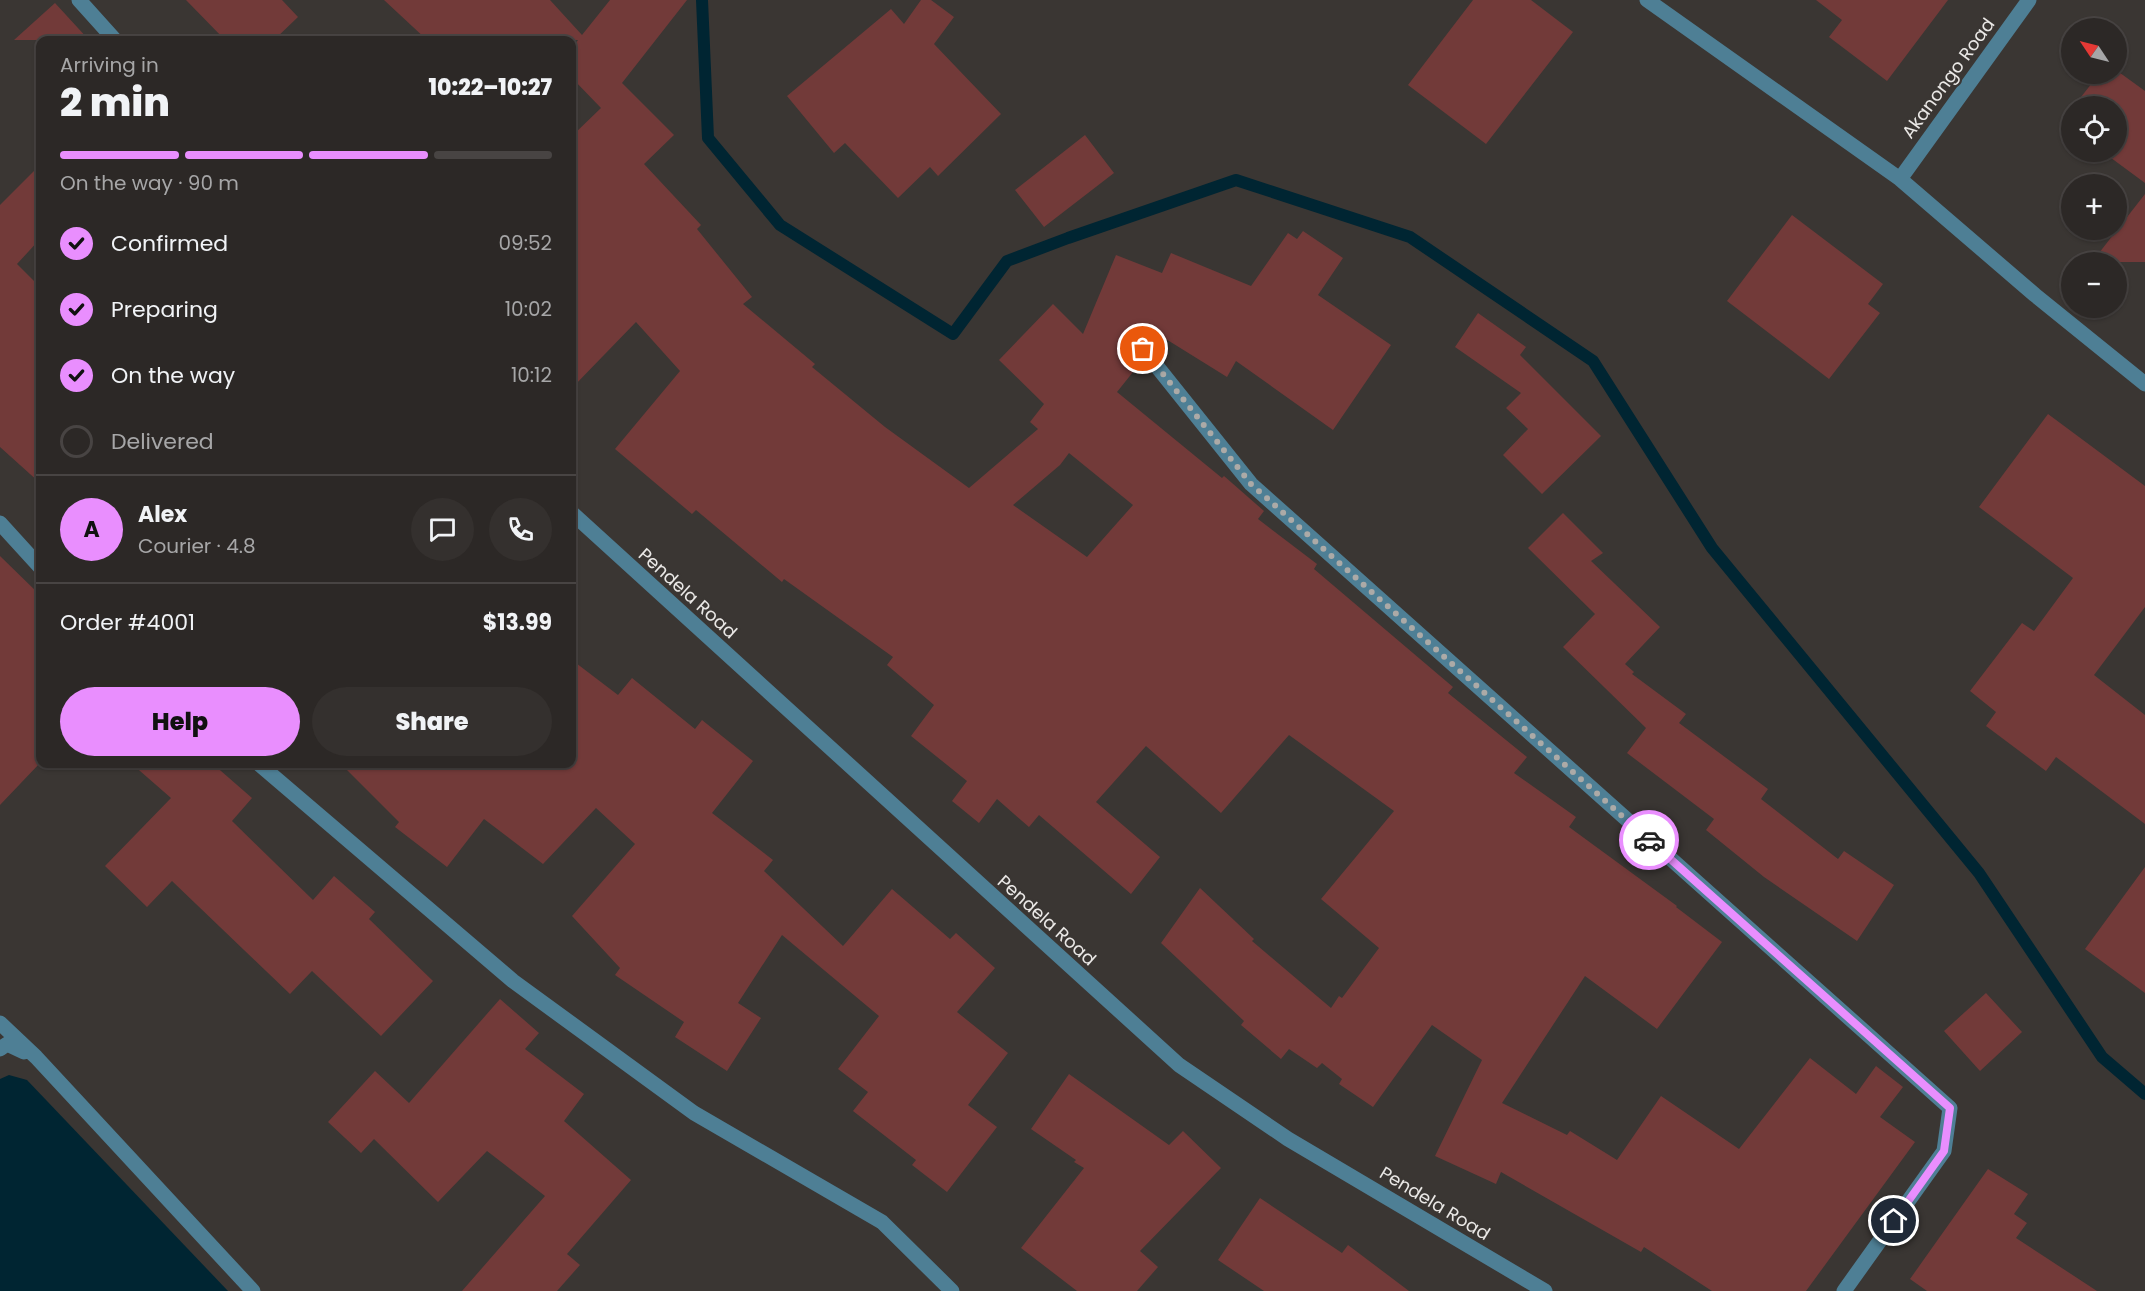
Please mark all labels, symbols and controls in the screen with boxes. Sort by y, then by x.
street label: Akanongo Road [1896,13,2000,143]
north arrow [2061,18,2127,84]
map controls [2061,18,2127,318]
text: Arriving in [60,51,159,79]
text: 10:22–10:27 [429,72,552,103]
text: 2 min [60,75,170,130]
button: locate [2061,96,2127,162]
text: On the way · 90 m [60,169,239,197]
button: + [2061,174,2127,240]
icon: check [60,227,93,260]
text: Confirmed [111,228,228,259]
text: 09:52 [499,229,552,257]
button: − [2061,252,2127,318]
icon: check [60,293,93,326]
text: Preparing [111,294,218,325]
text: 10:02 [505,295,552,323]
pin [1117,323,1168,374]
icon: bag [1126,332,1159,365]
icon: check [60,359,93,392]
text: On the way [111,360,235,391]
text: 10:12 [511,361,552,389]
text: Delivered [111,426,214,457]
button: chat [411,498,474,561]
button: phone [489,498,552,561]
text: Alex [138,499,187,530]
text: A [83,514,100,545]
text: Courier · 4.8 [138,532,256,560]
street label: Pendela Road [633,542,743,644]
text: Order #4001 [60,607,195,638]
text: $13.99 [483,607,552,638]
button: Help [60,687,300,756]
button: Share [312,687,552,756]
courier [1619,810,1679,870]
icon: car [1633,824,1666,857]
street label: Pendela Road [992,869,1102,971]
street label: Pendela Road [1375,1160,1495,1246]
pin [1868,1195,1919,1246]
icon: home [1877,1204,1910,1237]

